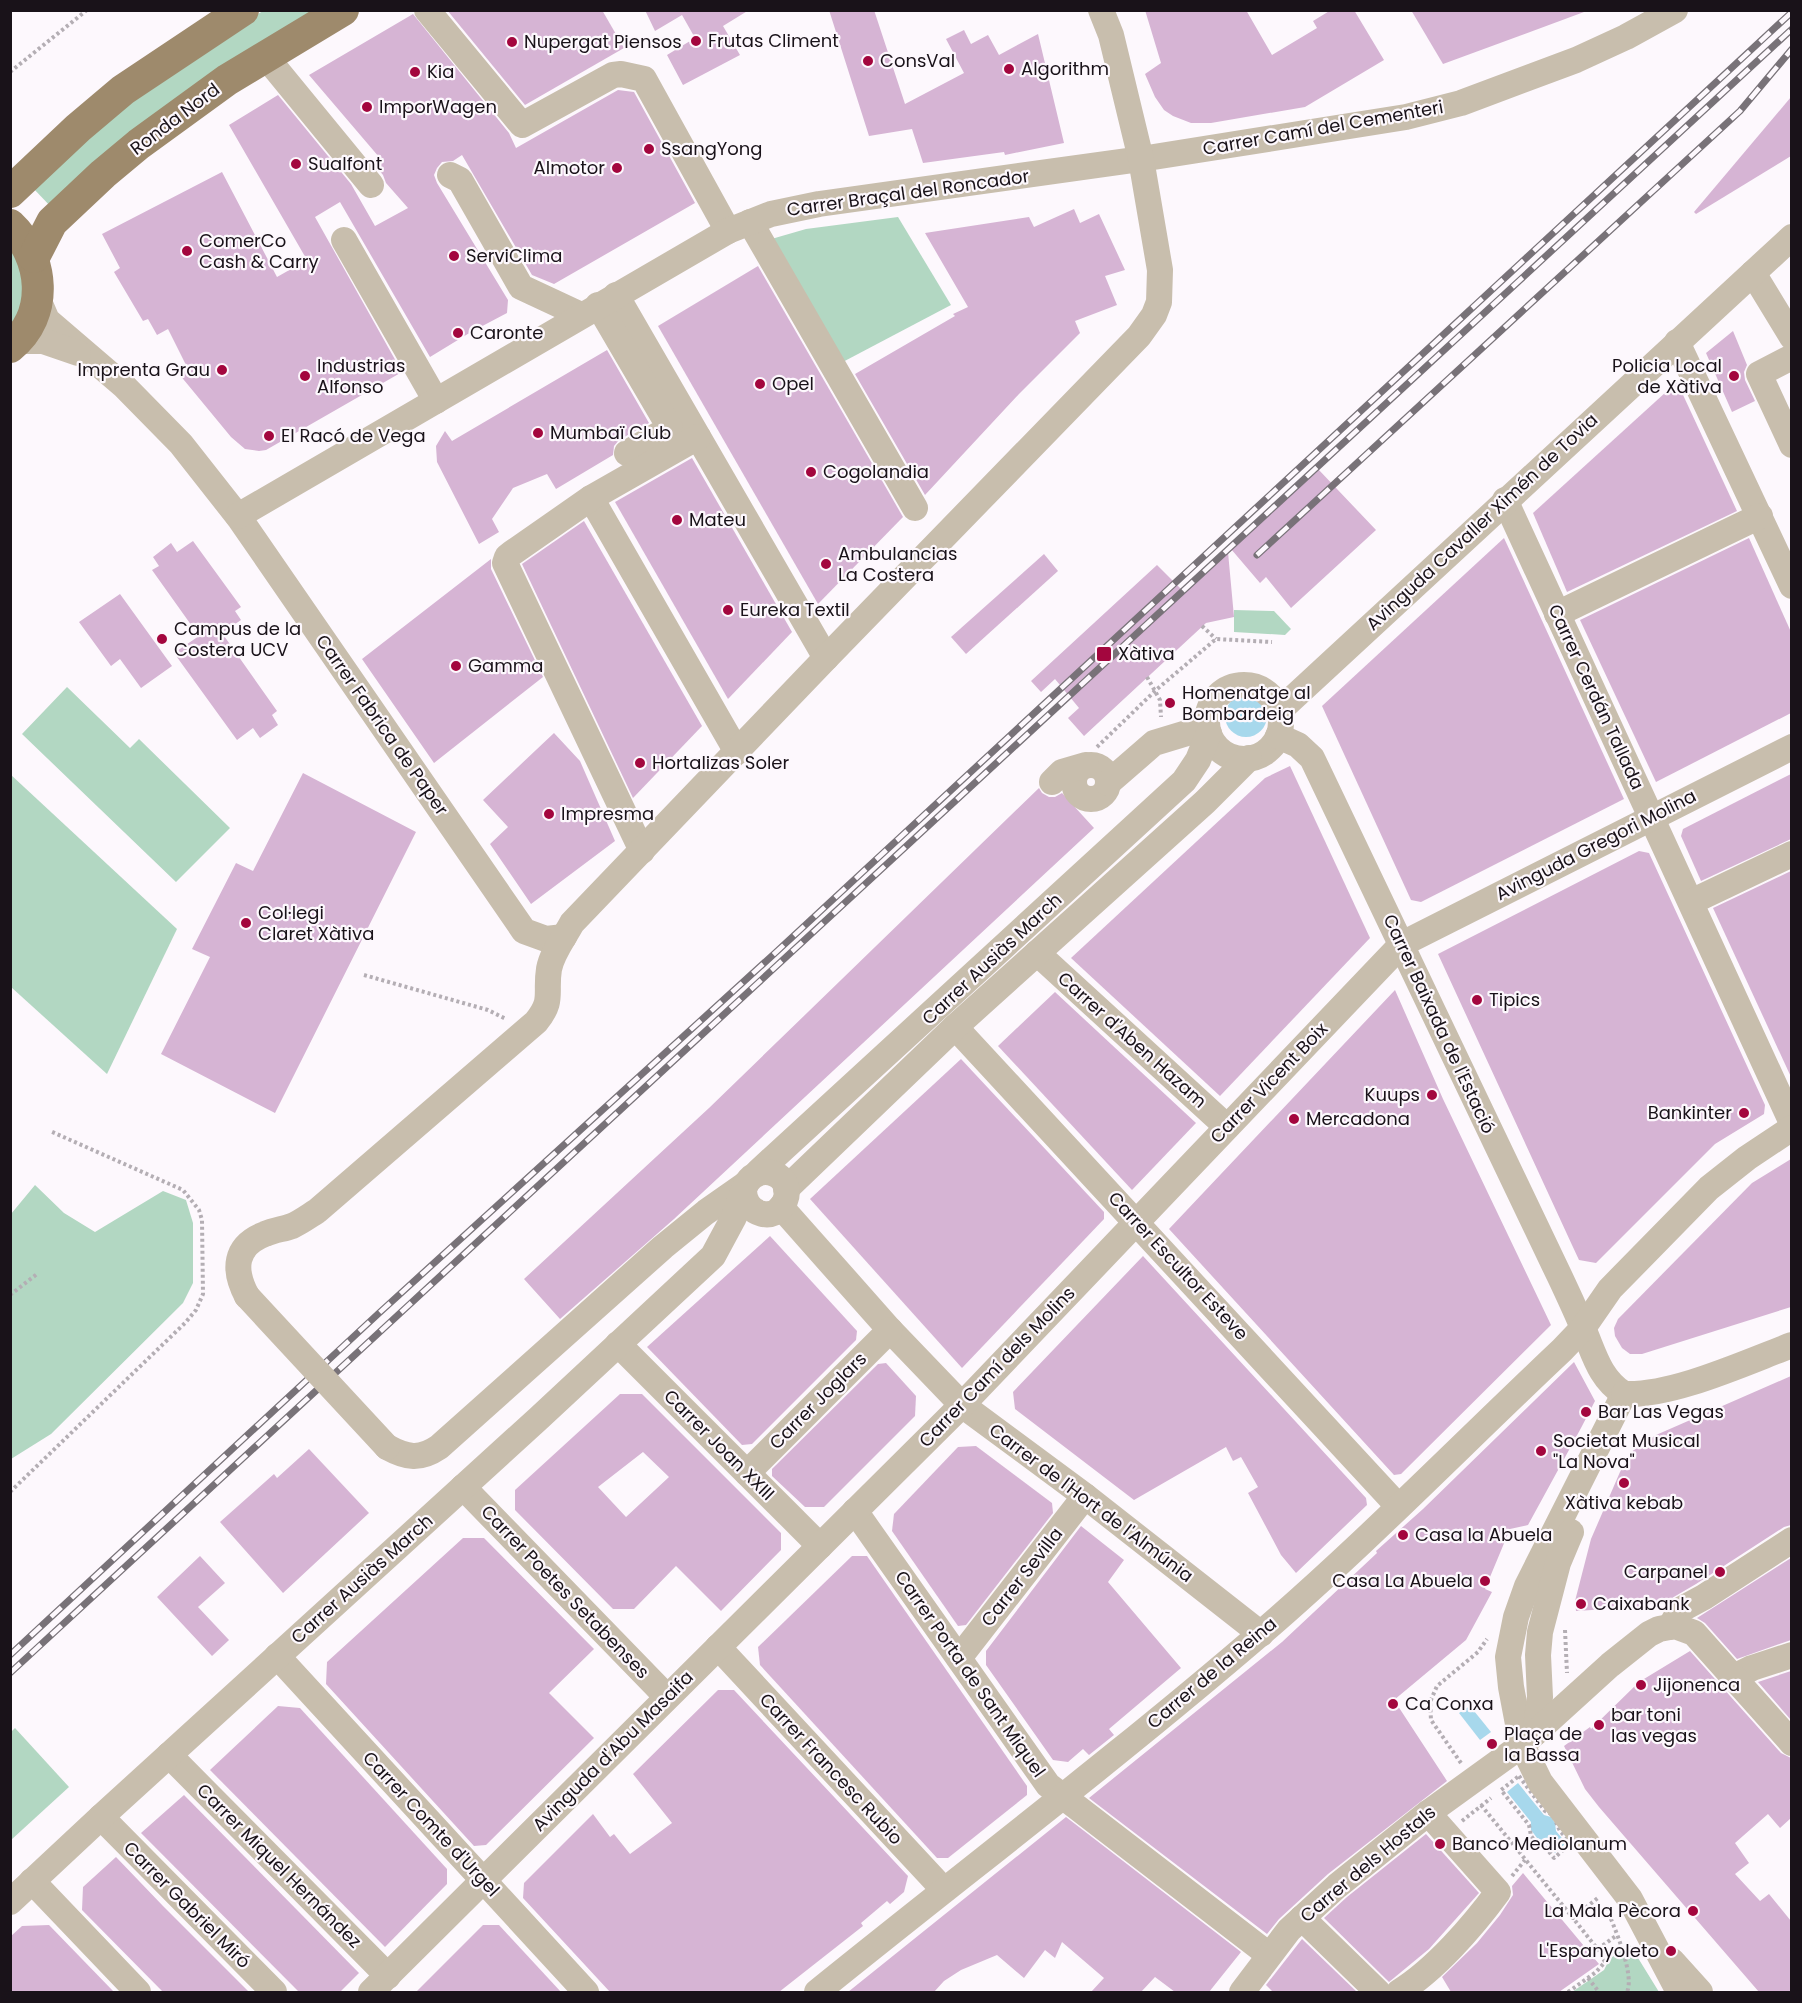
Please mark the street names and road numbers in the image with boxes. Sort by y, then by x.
street label: Ronda Nord [125,77,225,161]
street label: Carrer Camí del Cementeri [1201,94,1445,161]
street label: Carrer Braçal del Roncador [785,163,1031,222]
street label: Avinguda Cavaller Ximén de Tovia [1360,407,1603,636]
street label: Carrer Cerdán Tallada [1542,600,1650,794]
street label: Carrer Fabrica de Paper [310,629,455,820]
street label: Avinguda Gregori Molina [1491,783,1700,906]
street label: Carrer Ausiàs March [916,887,1067,1030]
street label: Carrer Baixada de l'Estació [1378,910,1501,1138]
street label: Carrer d'Aben Hazam [1052,966,1212,1113]
street label: Carrer Vicent Boix [1204,1016,1333,1149]
street label: Carrer Escultor Esteve [1103,1186,1254,1345]
street label: Carrer Camí dels Molins [913,1281,1080,1453]
street label: Carrer Joglars [764,1347,872,1455]
street label: Carrer Joan XXIII [658,1384,780,1506]
street label: Carrer de l'Hort de l'Almúnia [984,1417,1199,1588]
street label: Carrer Poetes Setabenses [476,1499,655,1684]
street label: Carrer Ausiàs March [285,1508,438,1649]
street label: Carrer Sevilla [975,1522,1068,1631]
street label: Carrer Porta de Sant Miquel [889,1565,1052,1782]
street label: Carrer de la Reina [1142,1611,1282,1734]
street label: Avinguda d'Abu Masaifa [527,1665,699,1837]
street label: Carrer Francesc Rubio [754,1687,909,1850]
street label: Carrer Comte d'Urgel [357,1746,505,1902]
street label: Carrer Miquel Hernández [192,1778,367,1953]
street label: Carrer dels Hostals [1295,1799,1441,1928]
street label: Carrer Gabriel Miró [118,1836,256,1974]

